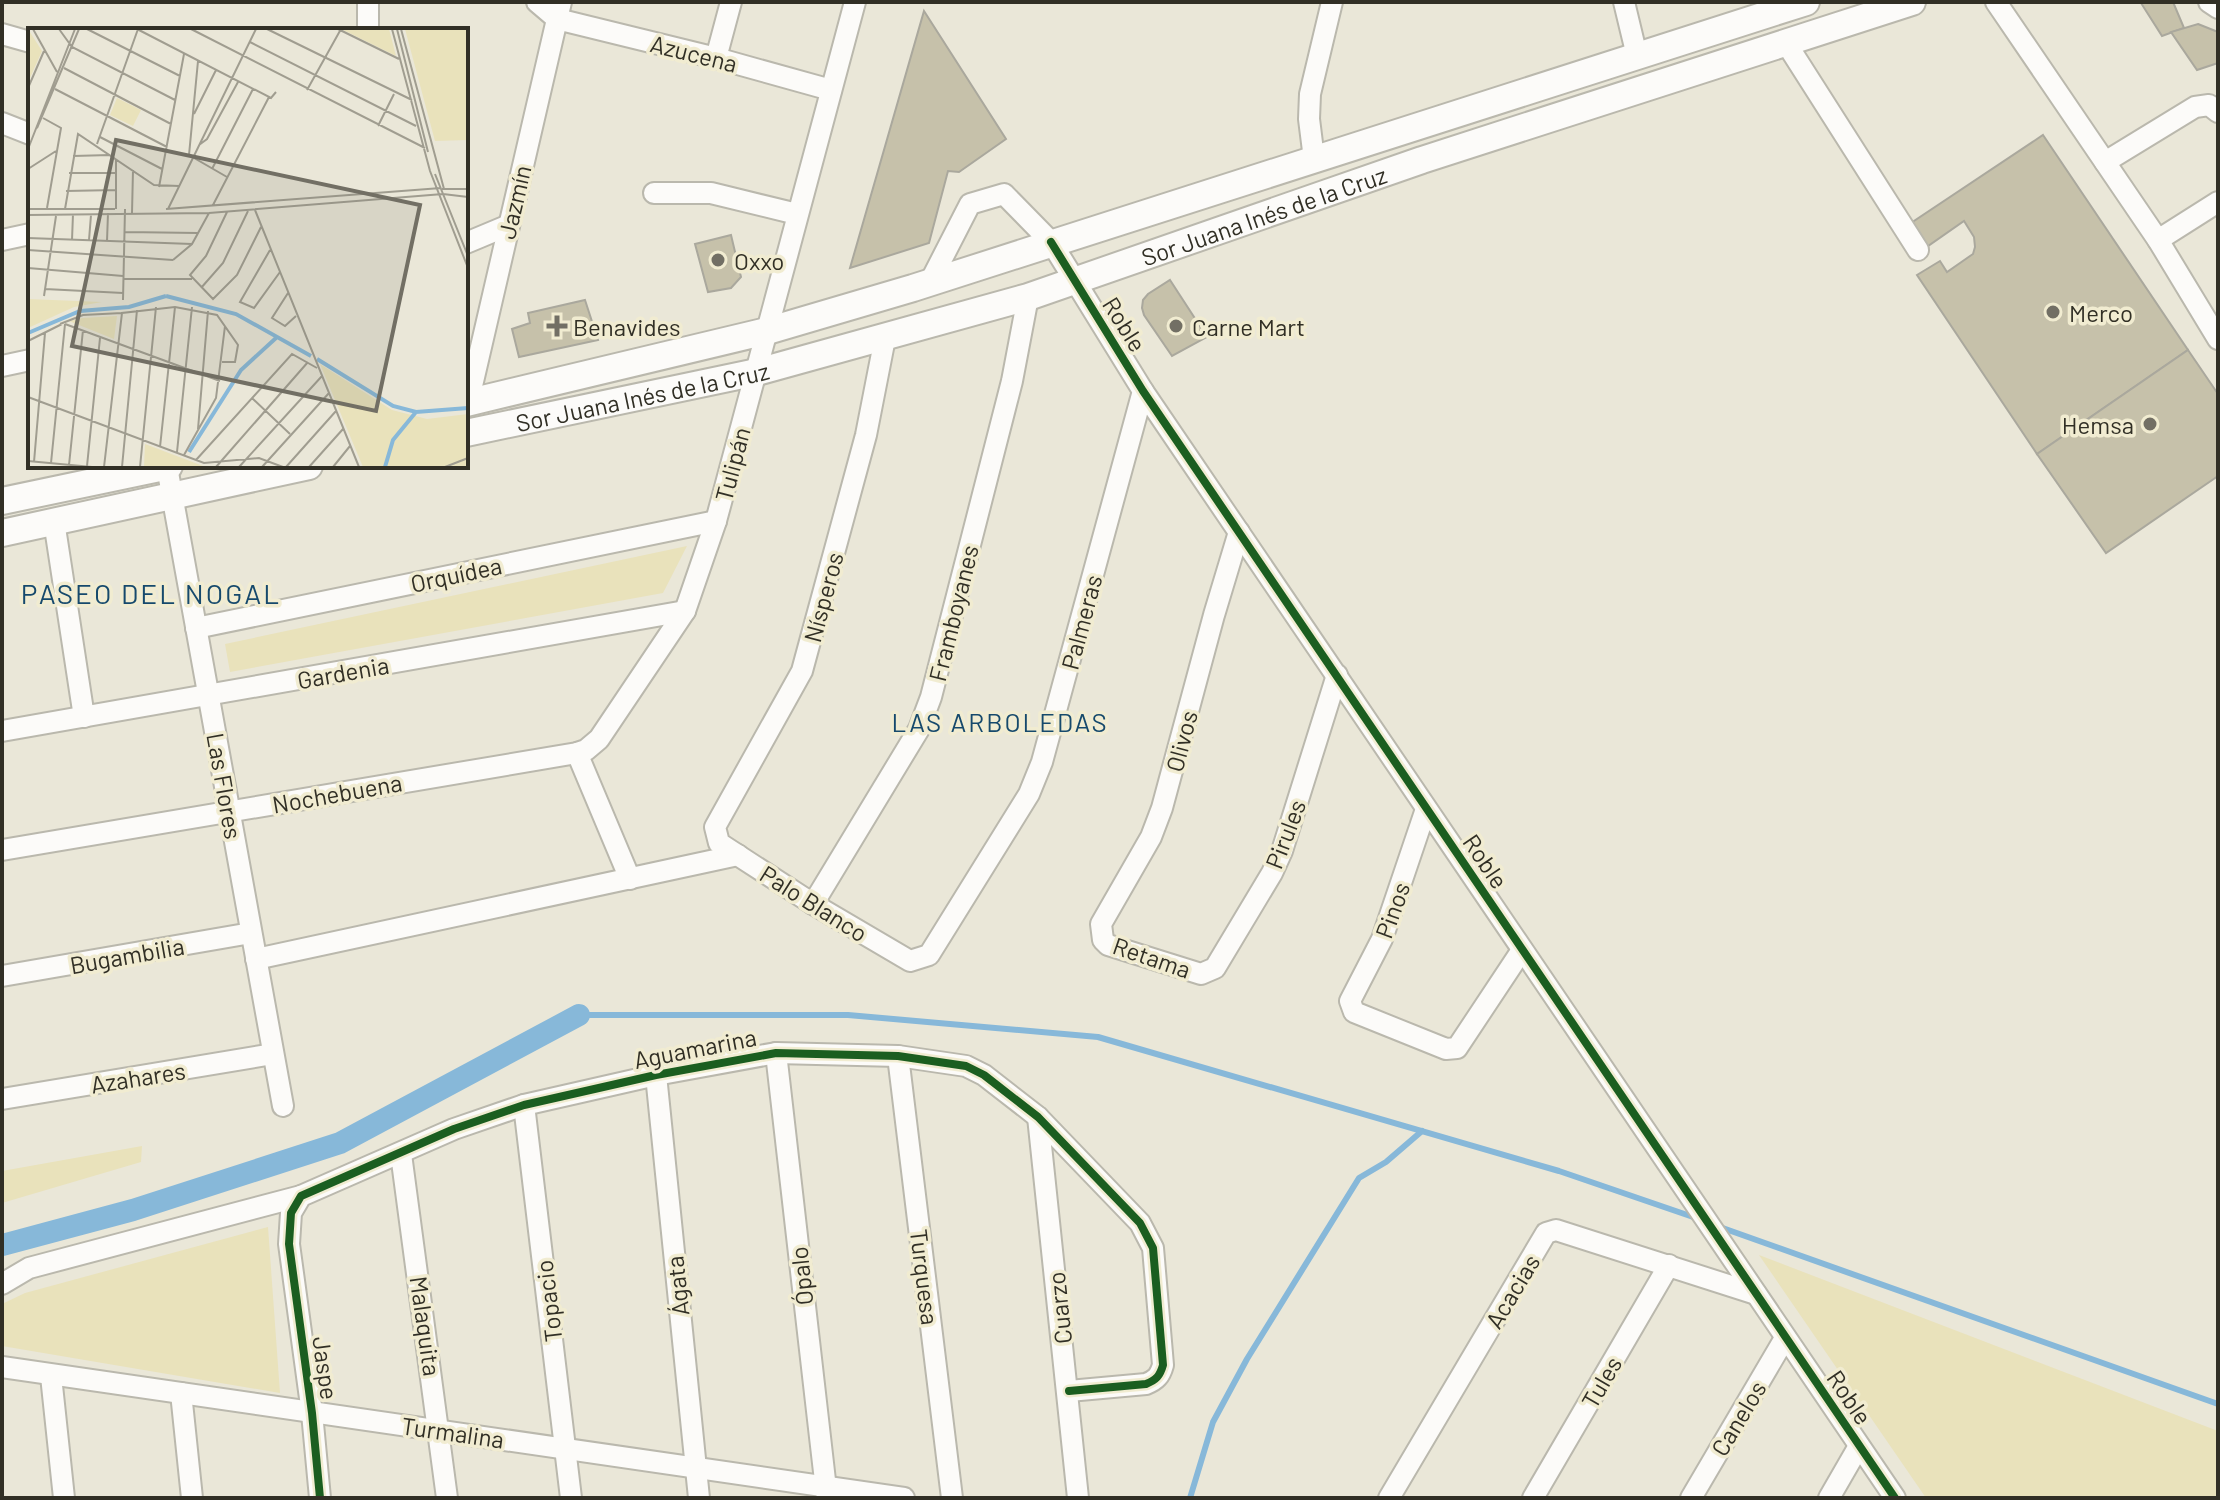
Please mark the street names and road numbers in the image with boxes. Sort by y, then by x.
street label: Azucena [648,28,740,78]
street label: Sor Juana Inés de la Cruz [1137,159,1390,271]
street label: Jazmín [491,162,537,242]
street label: Roble [1097,291,1153,357]
street label: Sor Juana Inés de la Cruz [513,355,772,437]
street label: Tulipán [708,424,756,504]
street label: Framboyanes [922,542,984,684]
street label: Nísperos [797,549,849,645]
street label: Orquídea [408,550,504,598]
street label: Palmeras [1054,571,1108,673]
street label: Gardenia [295,650,391,694]
street label: Olivos [1159,707,1203,775]
street label: Las Flores [201,731,249,841]
street label: Nochebuena [270,767,404,819]
street label: Pirules [1259,795,1311,873]
street label: Roble [1457,828,1515,894]
street label: Palo Blanco [755,859,873,947]
street label: Pinos [1369,878,1415,942]
street label: Retama [1109,930,1195,984]
street label: Bugambilia [68,931,186,979]
street label: Aguamarina [631,1022,759,1074]
street label: Azahares [89,1055,187,1099]
street label: Turquesa [905,1227,945,1327]
street label: Ópalo [783,1245,819,1307]
street label: Acacias [1479,1249,1545,1333]
street label: Ágata [659,1255,695,1317]
street label: Topacio [529,1258,567,1344]
street label: Cuarzo [1041,1271,1077,1345]
street label: Malaquita [405,1274,447,1378]
street label: Jaspe [307,1335,345,1401]
street label: Tules [1575,1351,1627,1413]
street label: Roble [1821,1364,1879,1430]
street label: Canelos [1704,1375,1772,1461]
street label: Turmalina [400,1410,506,1454]

